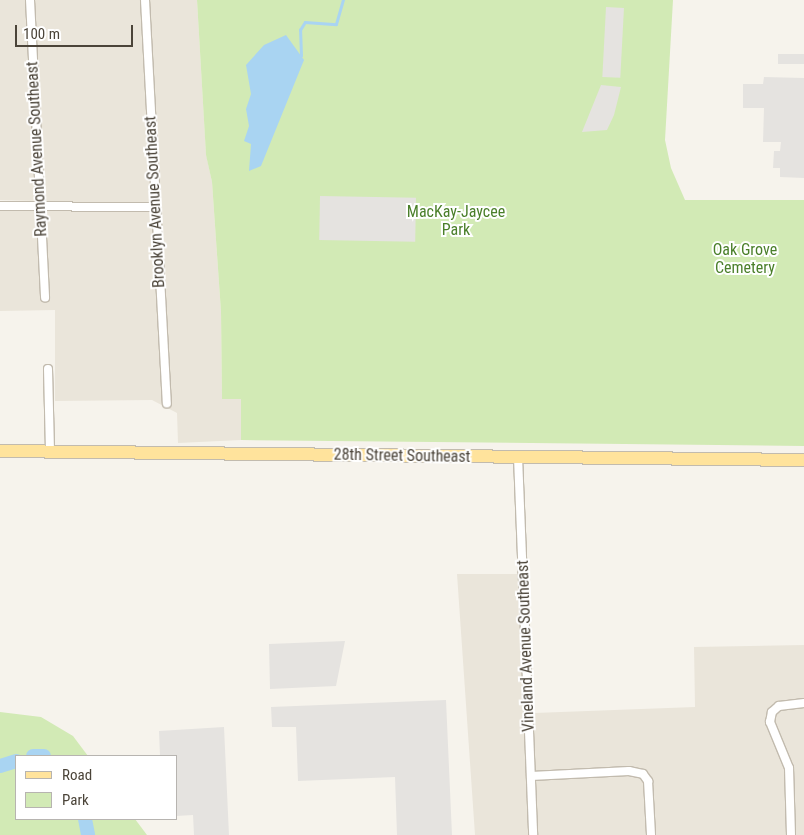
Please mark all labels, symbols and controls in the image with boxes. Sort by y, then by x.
scale bar [18,15,135,47]
text: 100 m [23,25,60,43]
street label: Raymond Avenue Southeast [23,61,51,237]
street label: Brooklyn Avenue Southeast [141,116,169,288]
park label: MacKay-Jaycee Park [407,202,505,240]
park label: Oak Grove Cemetery [713,240,777,278]
street label: 28th Street Southeast [333,445,471,467]
street label: Vineland Avenue Southeast [513,560,539,732]
legend [15,755,178,820]
text: Road [62,766,92,784]
text: Park [62,791,89,809]

